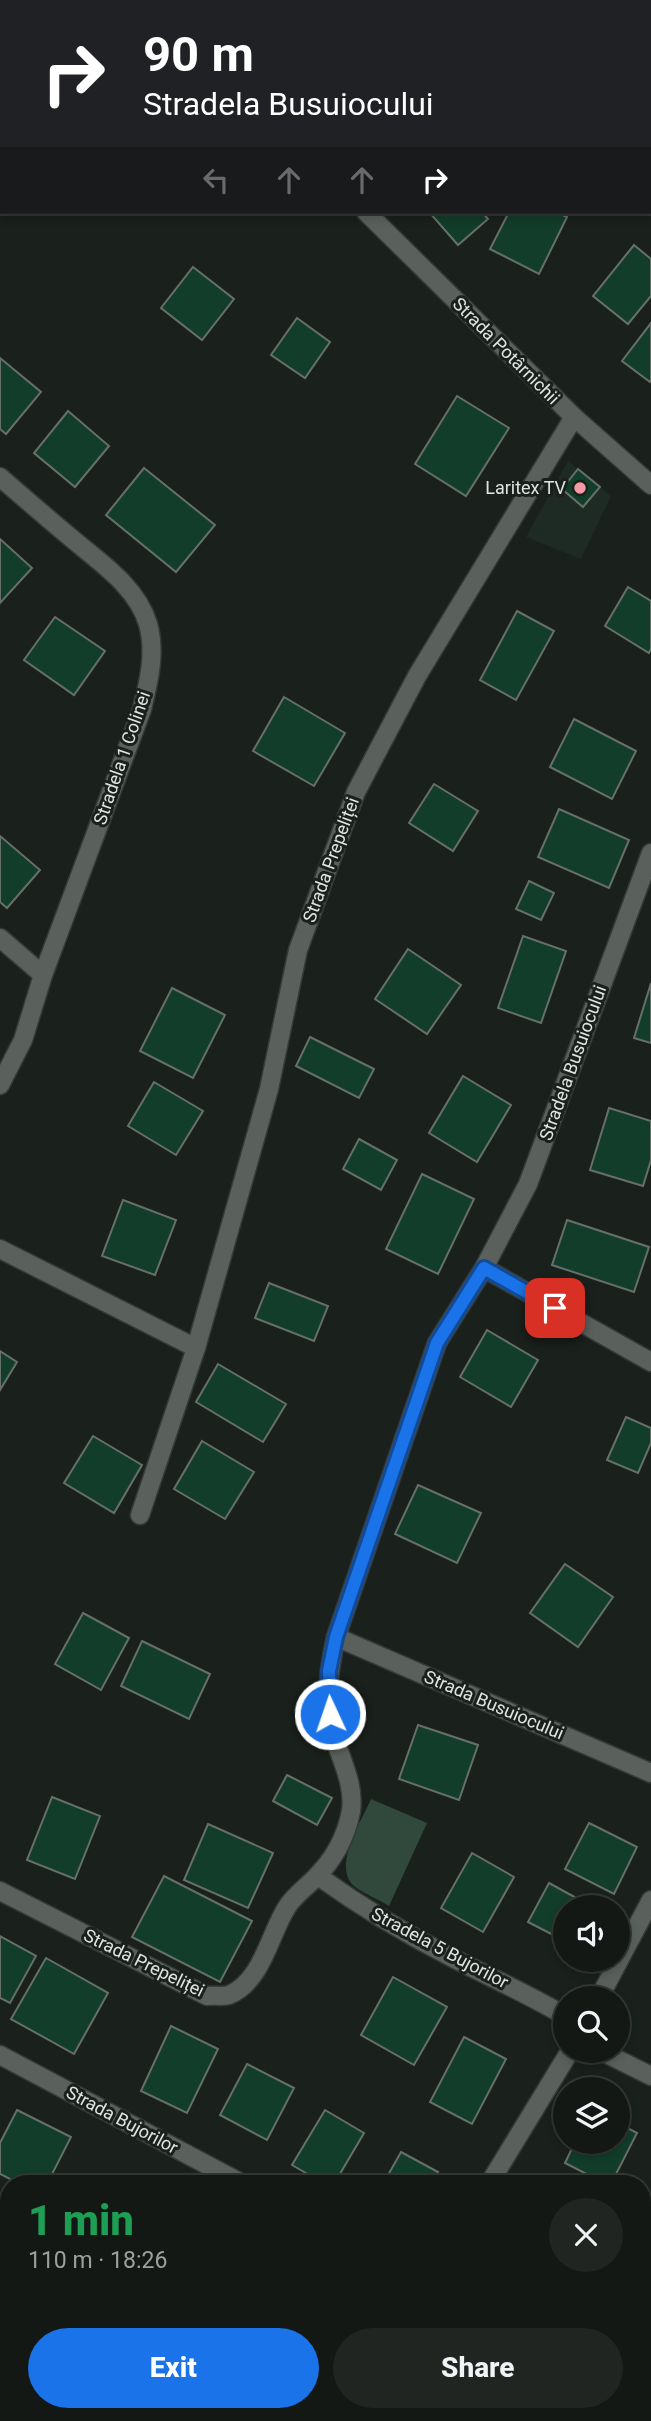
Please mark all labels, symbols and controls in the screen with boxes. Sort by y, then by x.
text: 90 m [143,26,254,83]
icon: right [28,28,119,119]
text: Stradela Busuiocului [143,85,434,123]
icon: left [197,161,235,199]
icon: ahead [270,161,308,199]
icon: ahead [343,161,381,199]
icon: right [416,161,454,199]
street label: Strada Potârnichii [449,293,564,408]
place label: Laritex TV [485,477,567,498]
marker: Laritex TV [572,480,588,496]
street label: Stradela 1 Colinei [89,688,154,827]
street label: Strada Prepeliței [298,794,364,926]
street label: Stradela Busuiocului [535,982,610,1143]
pin [525,1278,585,1338]
icon: arrive [536,1289,574,1327]
street label: Strada Busuiocului [421,1666,567,1743]
position arrow [293,1677,367,1751]
map controls [553,1895,630,2154]
button: sound [553,1895,630,1972]
street label: Stradela 5 Bujorilor [368,1903,512,1993]
street label: Strada Prepeliței [80,1924,208,2002]
button: search [553,1986,630,2063]
button: layers [553,2077,630,2154]
street label: Strada Bujorilor [63,2081,182,2158]
text: 1 min [28,2196,134,2245]
button: close [549,2198,623,2272]
text: 110 m · 18:26 [28,2247,167,2274]
button: Exit [28,2328,319,2408]
button: Share [333,2328,623,2408]

